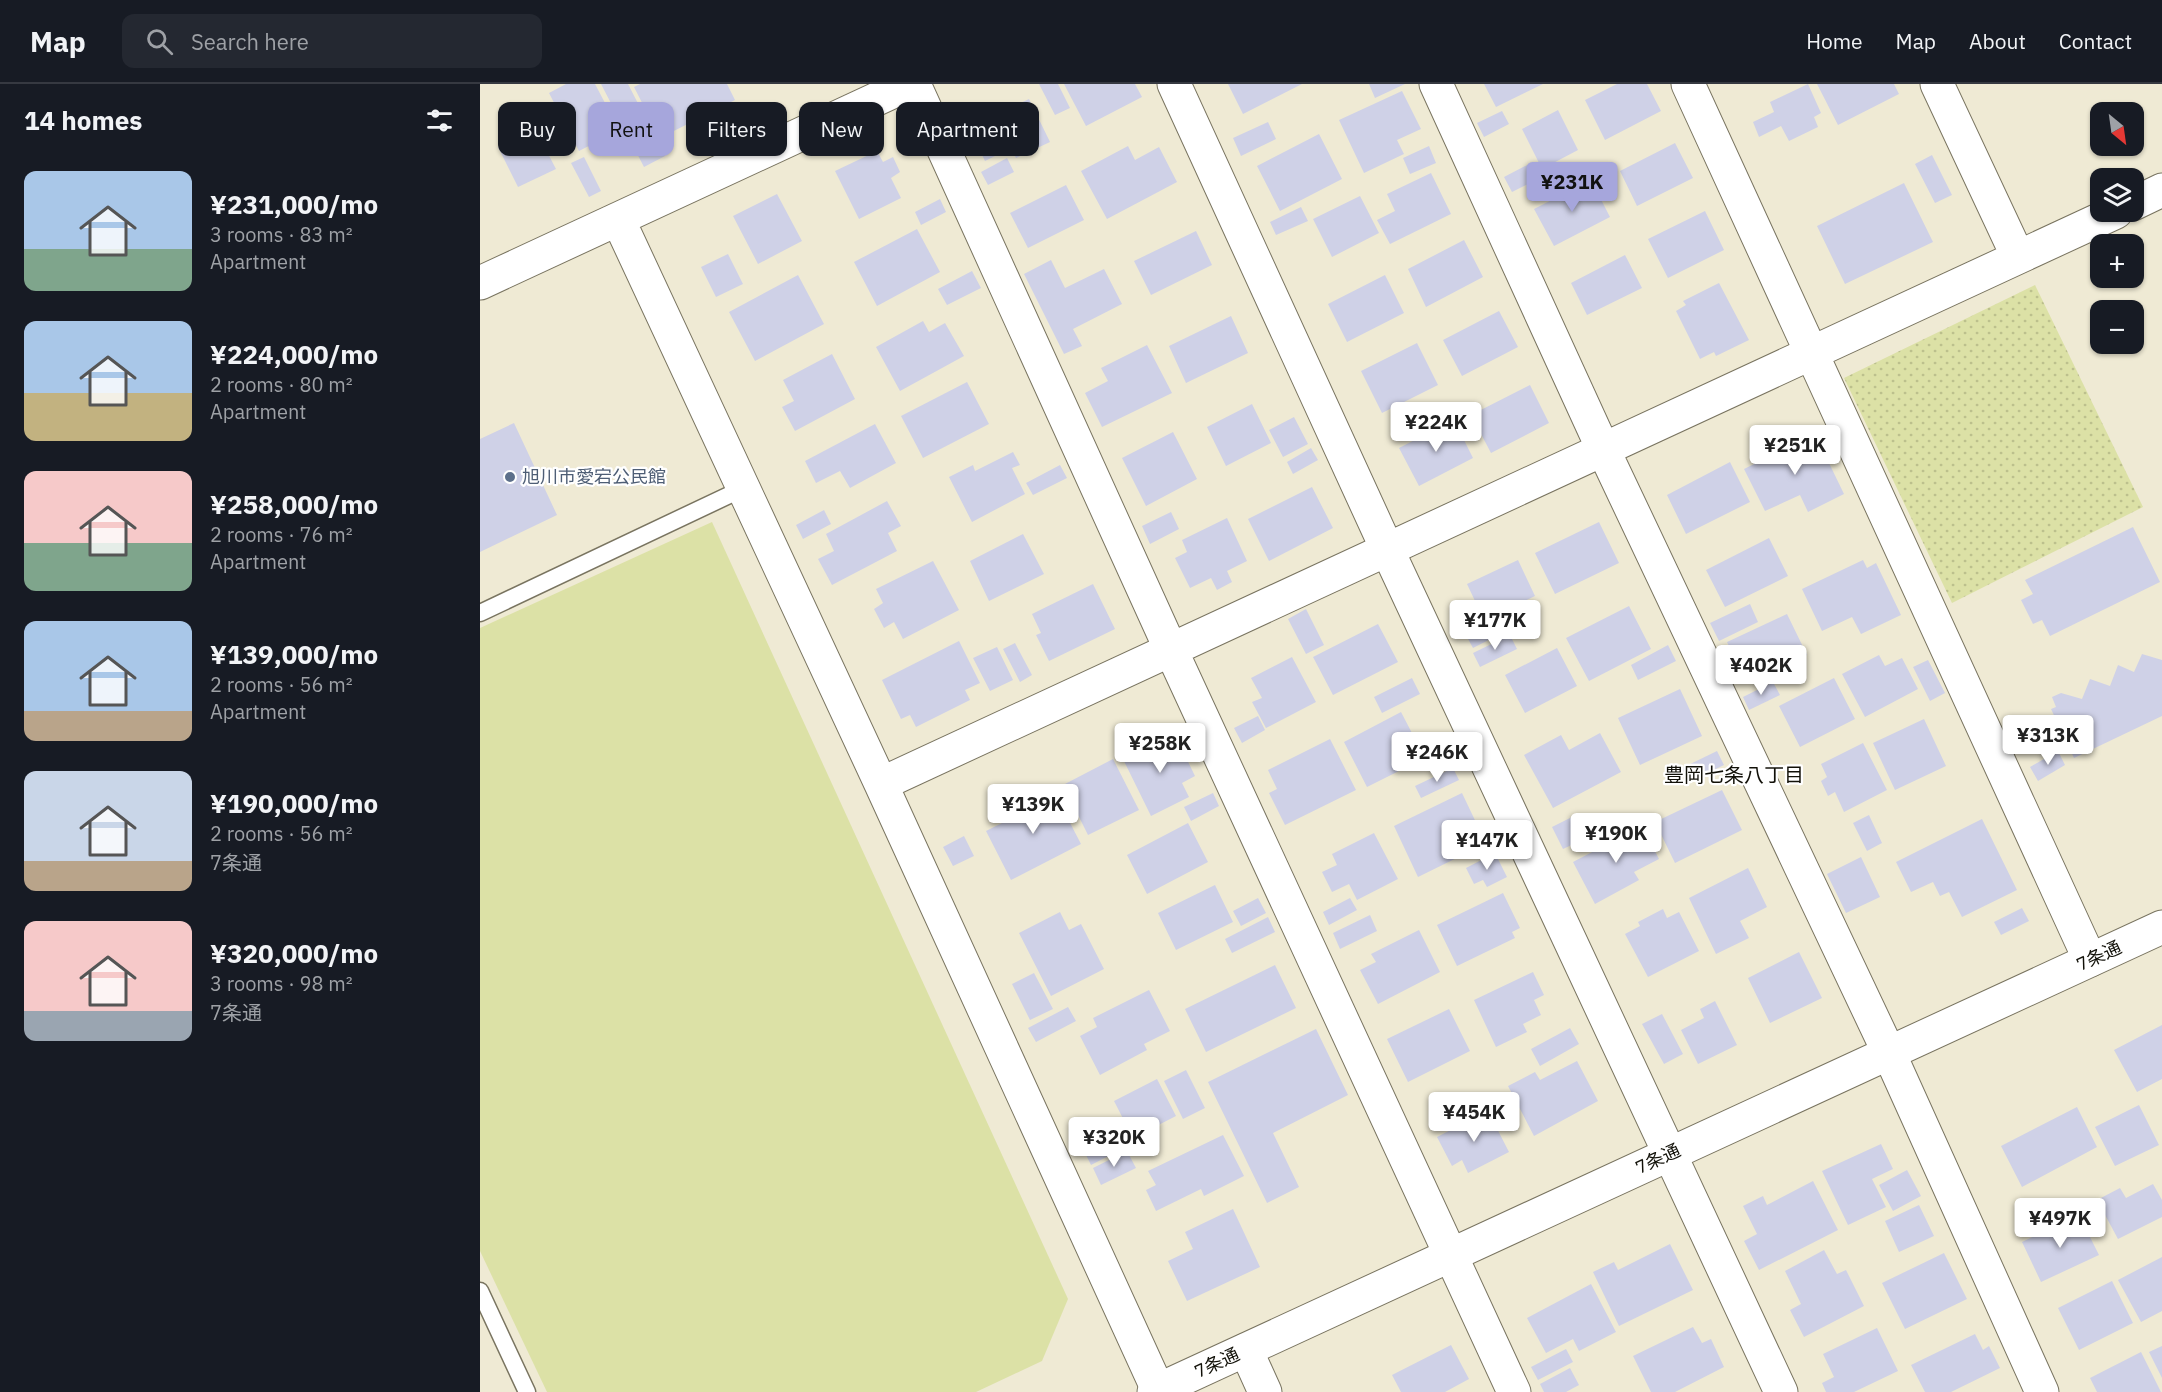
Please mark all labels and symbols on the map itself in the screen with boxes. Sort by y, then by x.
north arrow [2090,102,2144,156]
pin: ¥231K [1530,162,1614,213]
pin: ¥224K [1394,402,1478,453]
pin: ¥251K [1753,425,1837,476]
place label: 旭川市愛宕公民館 [522,465,666,488]
marker: 旭川市愛宕公民館 [503,470,517,484]
pin: ¥177K [1453,600,1537,651]
pin: ¥402K [1719,645,1803,696]
pin: ¥313K [2006,715,2090,766]
pin: ¥258K [1118,723,1202,774]
pin: ¥246K [1395,732,1479,783]
district label: 豊岡七条八丁目 [1664,761,1804,788]
pin: ¥139K [991,784,1075,835]
pin: ¥190K [1574,813,1658,864]
pin: ¥147K [1445,820,1529,871]
street label: 7条通 [2073,935,2125,976]
pin: ¥454K [1432,1092,1516,1143]
pin: ¥320K [1072,1117,1156,1168]
street label: 7条通 [1632,1138,1684,1179]
pin: ¥497K [2018,1198,2102,1249]
street label: 7条通 [1191,1342,1243,1383]

